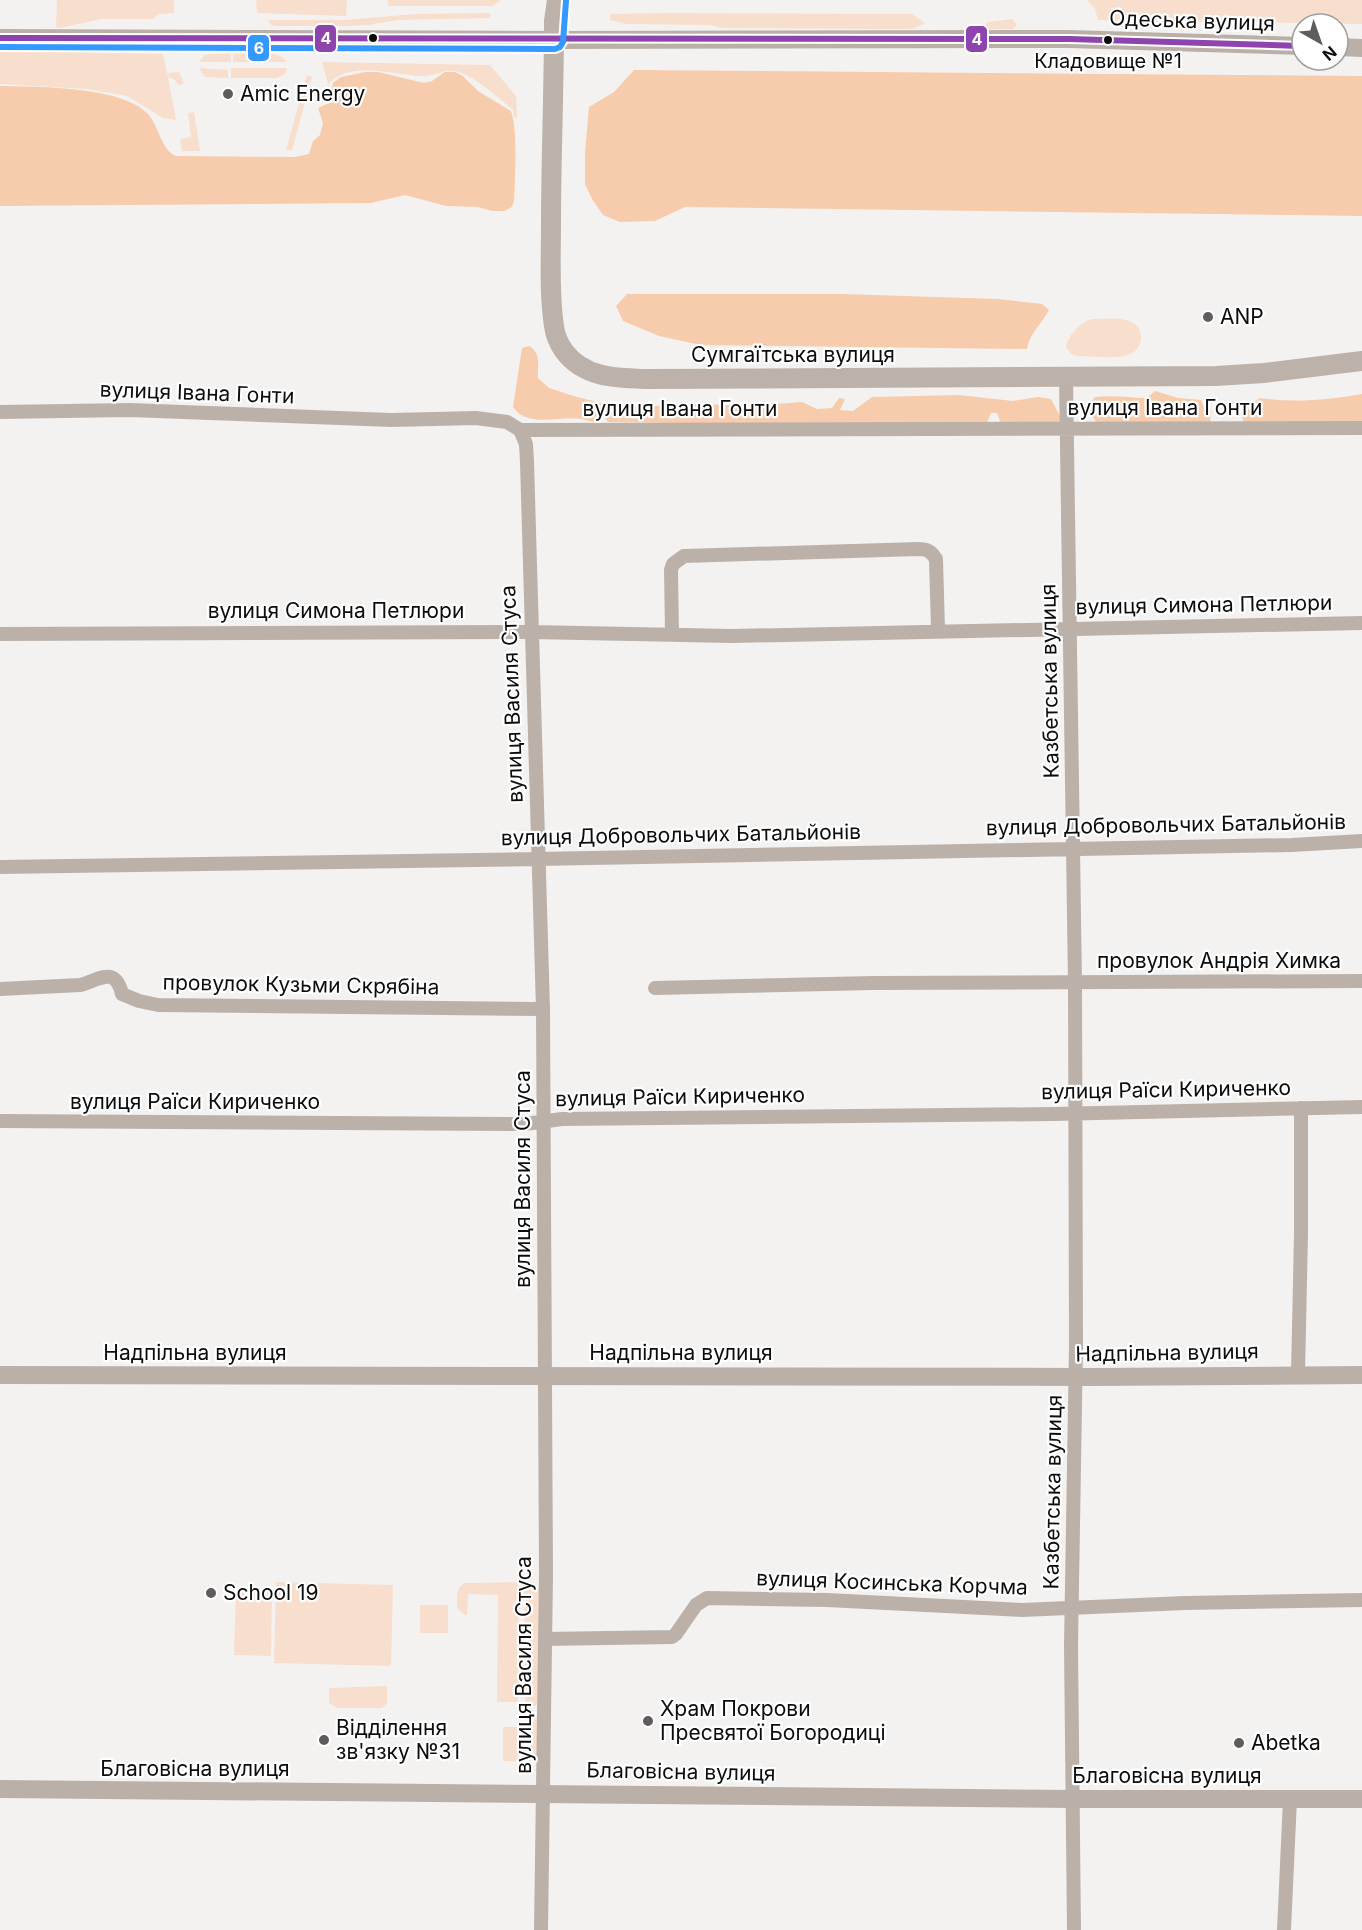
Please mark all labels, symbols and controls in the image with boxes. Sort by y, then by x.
street label: Одеська вулиця [1109,5,1275,36]
north arrow [1290,12,1350,72]
line badge: 4 [314,24,337,53]
line badge: 4 [965,25,988,53]
text: 4 [321,28,332,48]
text: 4 [972,29,983,49]
unlabelled marker [367,32,379,44]
line badge: 6 [247,34,270,62]
marker: Кладовище №1 [1102,34,1114,46]
text: 6 [254,38,264,58]
text: N [1319,42,1341,65]
place label: Кладовище №1 [1034,49,1182,73]
place label: Amic Energy [240,81,366,106]
marker: Amic Energy [221,87,235,101]
place label: ANP [1220,304,1264,329]
marker: ANP [1201,310,1215,324]
street label: Сумгаїтська вулиця [691,342,895,367]
street label: вулиця Івана Гонти [99,377,295,408]
street label: вулиця Івана Гонти [1068,395,1262,420]
street label: вулиця Івана Гонти [583,396,777,421]
street label: Казбетська вулиця [1035,584,1064,779]
street label: вулиця Василя Стуса [495,585,528,803]
street label: вулиця Симона Петлюри [1075,590,1333,619]
street label: вулиця Симона Петлюри [208,598,464,623]
street label: вулиця Добровольчих Батальйонів [986,809,1346,840]
street label: вулиця Добровольчих Батальйонів [501,819,861,850]
street label: провулок Андрія Химка [1097,948,1341,973]
street label: провулок Кузьми Скрябіна [162,970,440,999]
street label: вулиця Василя Стуса [510,1070,535,1288]
street label: вулиця Раїси Кириченко [1041,1075,1291,1104]
street label: вулиця Раїси Кириченко [555,1082,805,1111]
street label: вулиця Раїси Кириченко [70,1089,320,1114]
street label: Надпільна вулиця [1075,1338,1259,1367]
street label: Надпільна вулиця [103,1340,287,1365]
street label: Надпільна вулиця [589,1340,773,1365]
street label: Казбетська вулиця [1038,1394,1067,1589]
street label: вулиця Василя Стуса [511,1556,536,1774]
street label: вулиця Косинська Корчма [756,1565,1028,1600]
place label: School 19 [223,1580,319,1605]
marker: School 19 [204,1586,218,1600]
place label: Храм Покрови Пресвятої Богородиці [660,1696,885,1745]
marker: Храм Покрови Пресвятої Богородиці [641,1714,655,1728]
place label: Відділення зв'язку №31 [336,1715,460,1764]
place label: Abetka [1251,1730,1321,1755]
marker: Відділення зв'язку №31 [317,1733,331,1747]
marker: Abetka [1232,1736,1246,1750]
street label: Благовісна вулиця [100,1756,290,1781]
street label: Благовісна вулиця [586,1757,776,1786]
street label: Благовісна вулиця [1072,1763,1262,1788]

